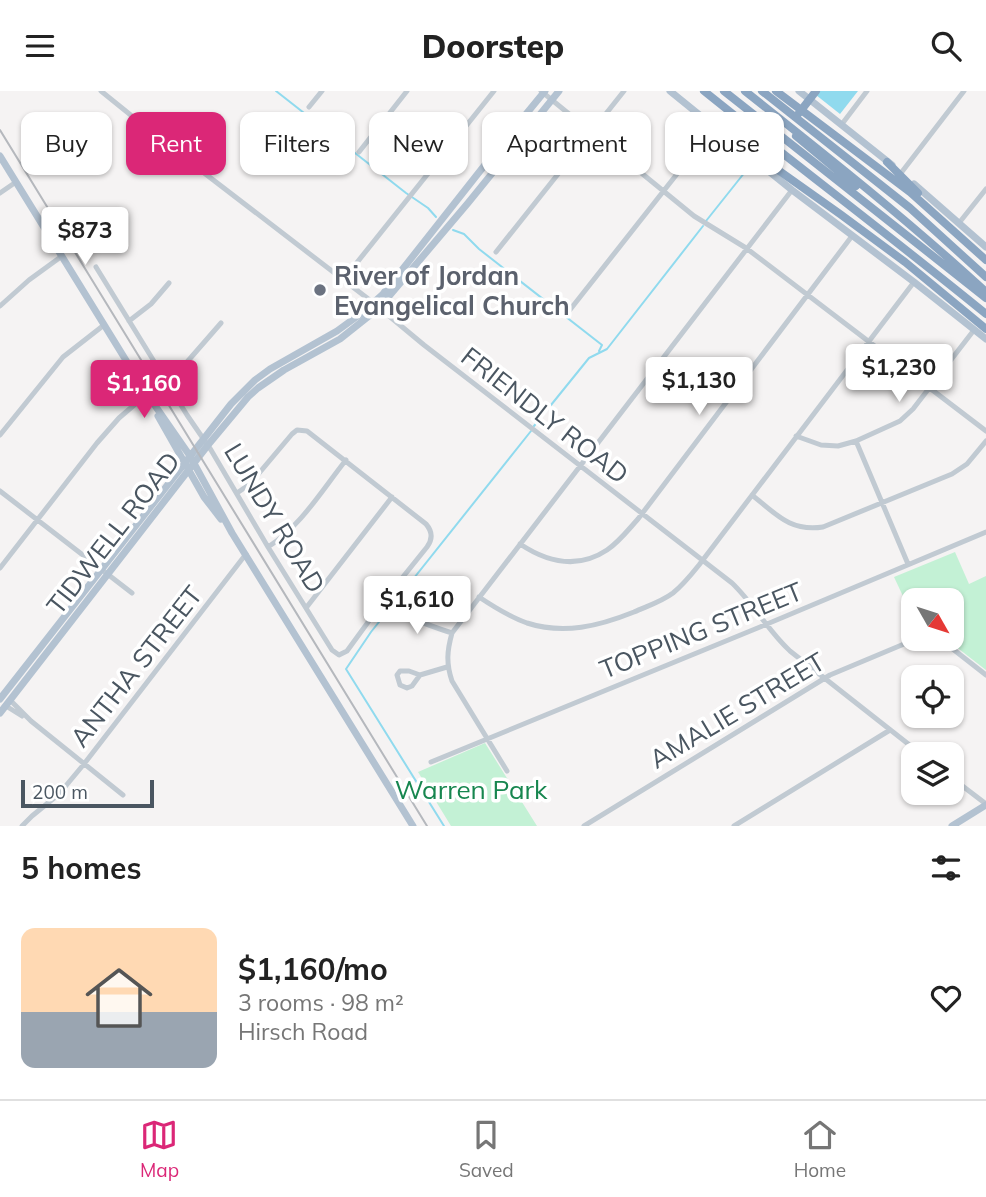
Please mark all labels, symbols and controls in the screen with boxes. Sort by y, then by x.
text: Doorstep [422,26,564,66]
icon: menu [21,27,59,65]
icon: search [927,27,965,65]
chip: Buy [21,112,112,175]
chip: Rent [126,112,226,175]
chip: Filters [240,112,355,175]
chip: New [369,112,468,175]
chip: Apartment [482,112,651,175]
chip: House [665,112,784,175]
pin: $873 [44,207,126,267]
text: $873 [57,215,113,244]
place label: River of Jordan Evangelical Church [334,259,570,322]
marker: River of Jordan Evangelical Church [312,282,328,298]
street label: FRIENDLY ROAD [455,339,635,491]
pin: $1,230 [842,345,956,404]
text: $1,230 [862,352,936,381]
pin: $1,130 [642,357,756,417]
pin: $1,160 [87,361,201,420]
text: $1,130 [662,365,736,394]
text: $1,160 [107,368,181,397]
street label: LUNDY ROAD [217,437,333,599]
street label: TIDWELL ROAD [39,445,187,621]
street label: TOPPING STREET [595,574,808,686]
pin: $1,610 [360,577,474,636]
street label: ANTHA STREET [63,579,209,753]
text: $1,610 [380,584,454,613]
north arrow [901,588,964,651]
map controls [901,588,964,805]
street label: AMALIE STREET [643,644,831,775]
button: locate [901,665,964,728]
button: layers [901,742,964,805]
park label: Warren Park [395,773,548,806]
scale bar [21,777,154,809]
text: 200 m [32,780,88,804]
text: 5 homes [21,849,142,887]
icon: filters [927,849,965,887]
text: $1,160/mo [238,950,388,988]
icon: home [77,956,161,1040]
icon: heart [927,979,965,1017]
text: 3 rooms · 98 m² [238,988,404,1017]
text: Hirsch Road [238,1017,368,1046]
tab: Map [140,1116,179,1182]
tab: Saved [459,1116,514,1182]
tab: Home [794,1116,846,1182]

